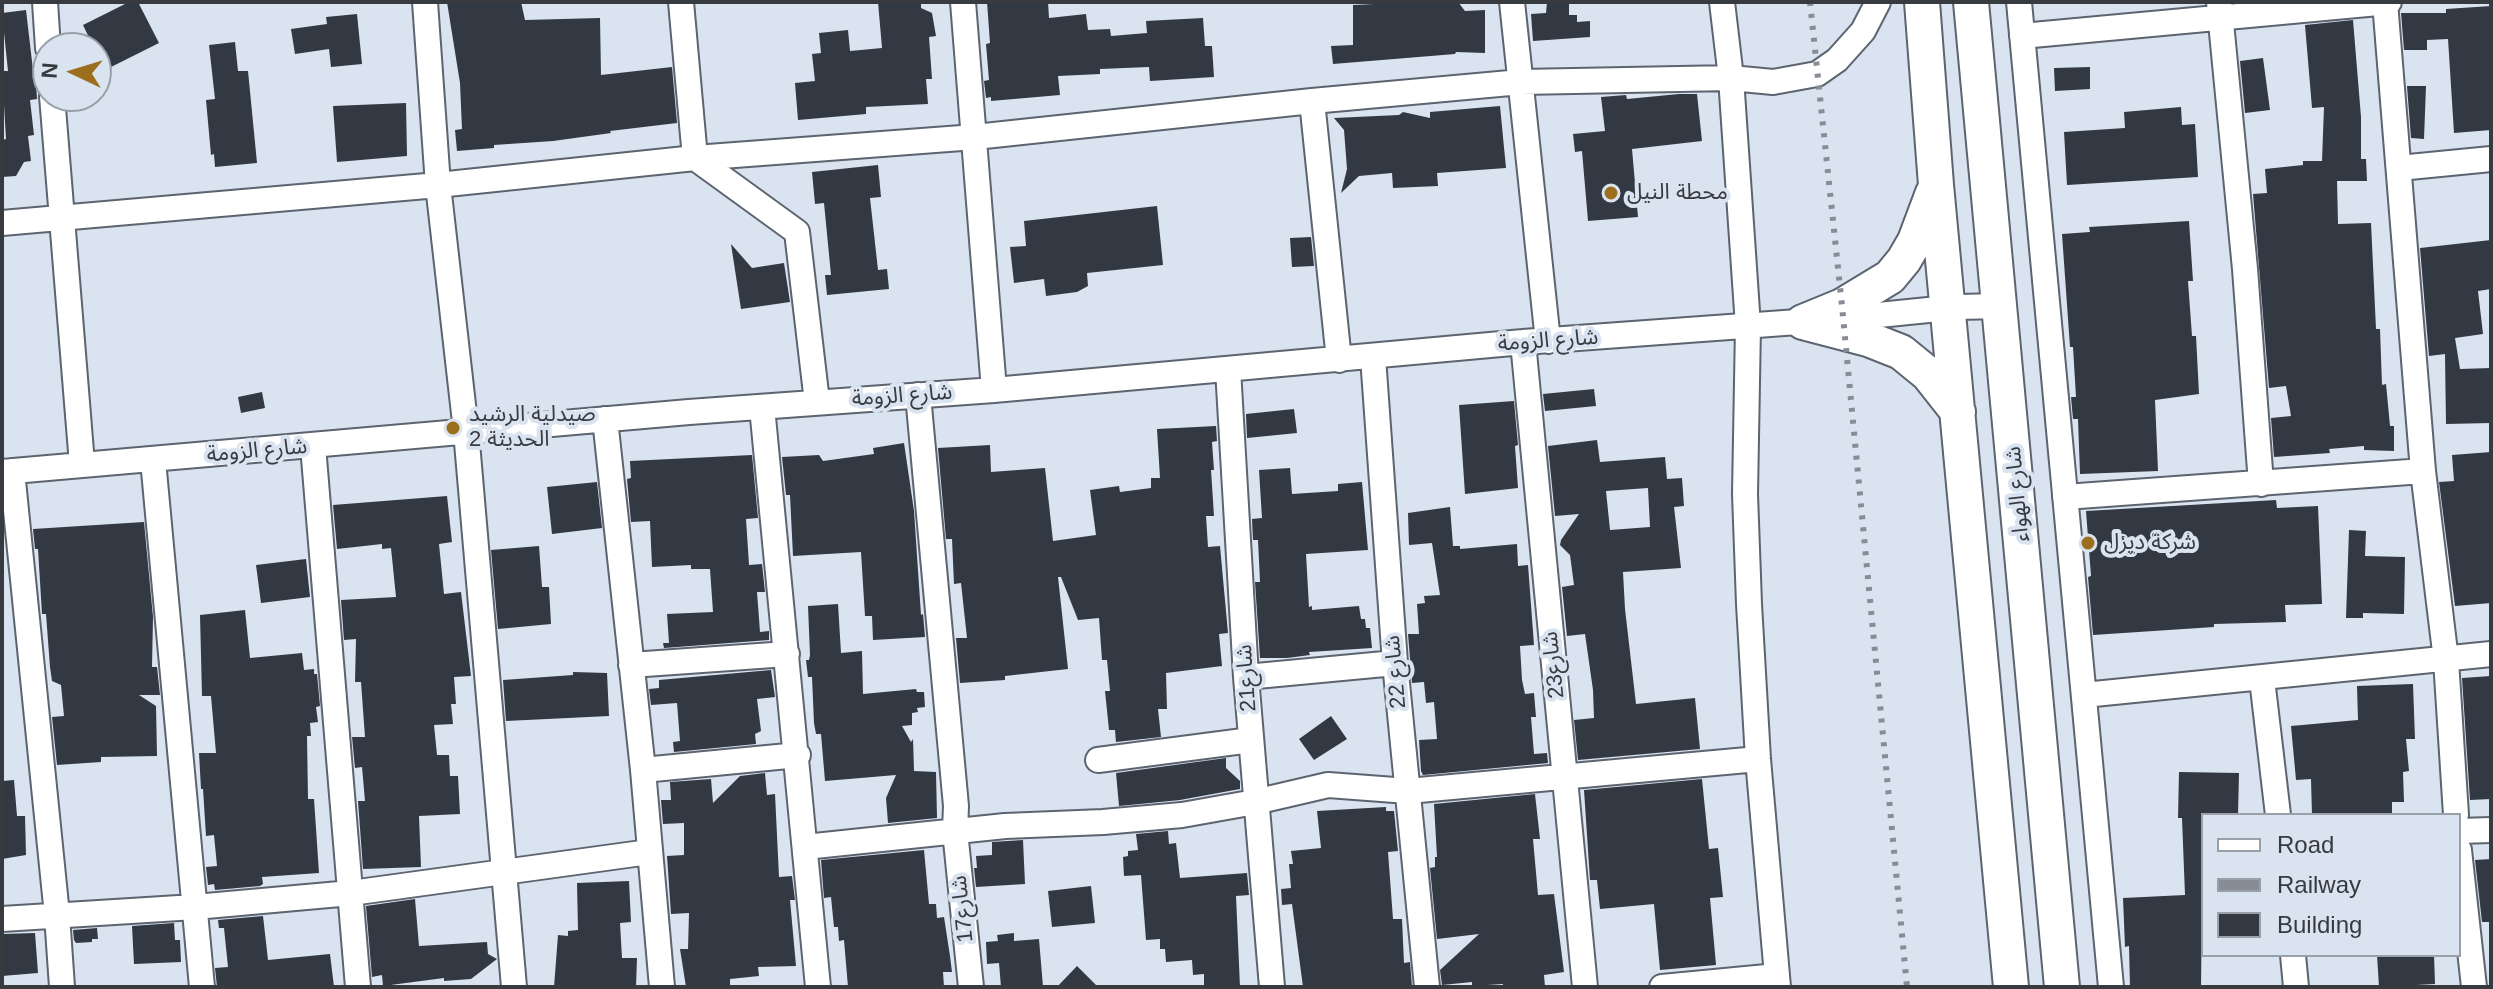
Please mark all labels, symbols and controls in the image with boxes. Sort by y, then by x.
north arrow [32,32,112,112]
text: N [37,62,63,79]
place label: محطة النيل [1627,180,1728,206]
marker: محطة النيل [1602,184,1620,202]
street label: شارع الزومة [1497,324,1599,358]
street label: شارع الزومة [851,379,953,413]
place label: صيدلية الرشيد الحديثة 2 [469,402,596,454]
marker: صيدلية الرشيد الحديثة 2 [444,419,462,437]
street label: شارع الزومة [206,433,308,469]
street label: شارع الهواء [2001,445,2035,543]
place label: شركة ديزل [2104,530,2196,556]
marker: شركة ديزل [2079,534,2097,552]
street label: شارع23 [1537,630,1571,700]
street label: شارع 22 [1380,634,1412,710]
street label: شارع21 [1231,643,1263,713]
legend [2201,813,2461,957]
text: Road [2277,831,2334,858]
text: Railway [2277,871,2361,898]
street label: شارع17 [946,874,980,944]
text: Building [2277,911,2362,938]

